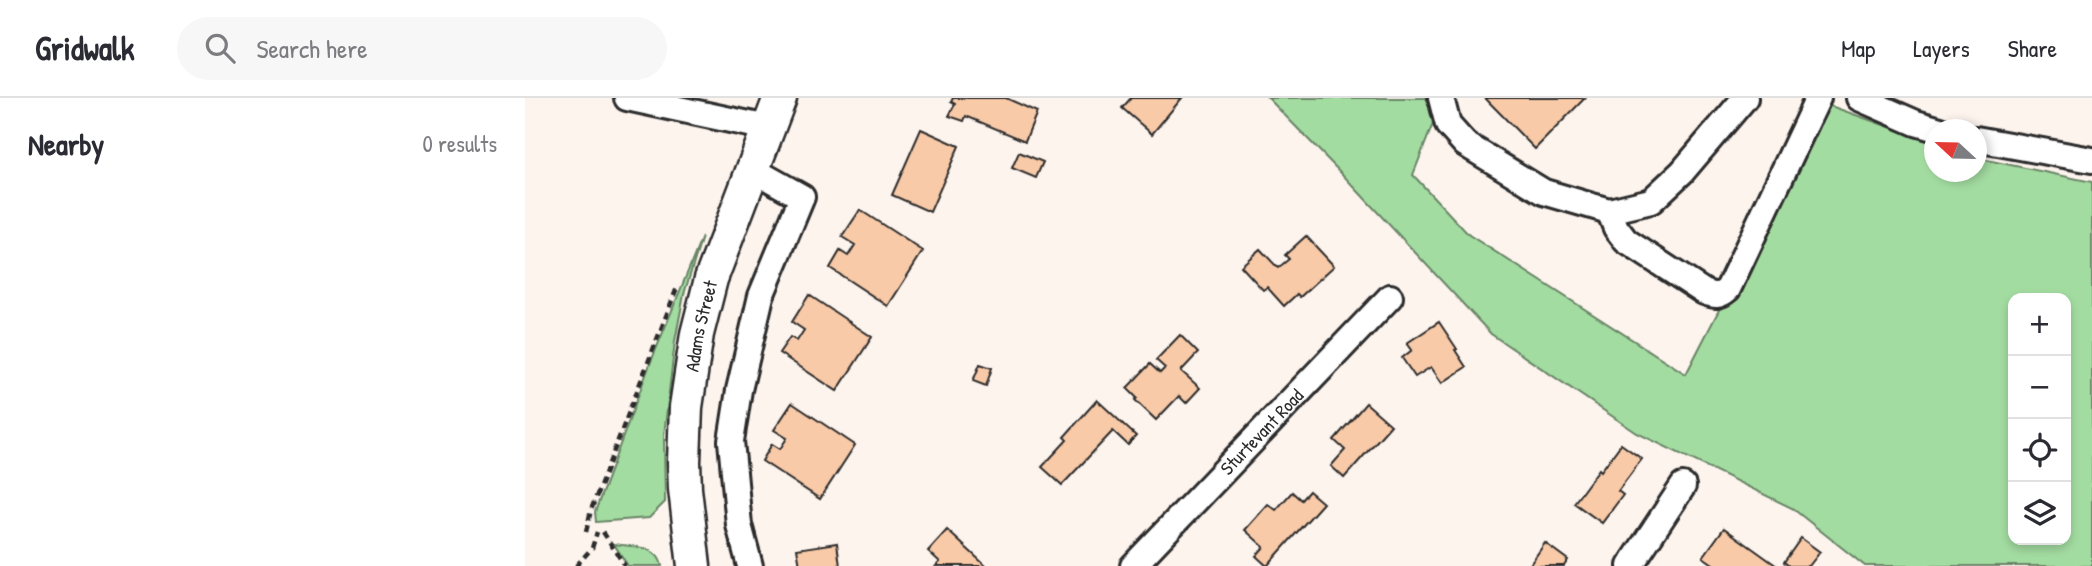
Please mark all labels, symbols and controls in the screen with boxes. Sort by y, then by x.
search box [177,17,667,80]
text: Gridwalk [35,26,135,70]
icon: search [201,29,239,67]
text: Search here [257,31,368,66]
text: Map [1841,32,1875,64]
text: Layers [1913,32,1970,64]
text: Share [2008,32,2057,64]
north arrow [1924,119,1987,182]
text: Nearby [28,124,104,164]
text: 0 results [422,128,497,159]
street label: Adams Street [678,277,723,373]
map controls [2008,293,2071,545]
button: + [2008,293,2071,356]
button: − [2008,356,2071,419]
street label: Sturtevant Road [1214,382,1309,480]
button: locate [2008,419,2071,482]
button: layers [2008,482,2071,545]

